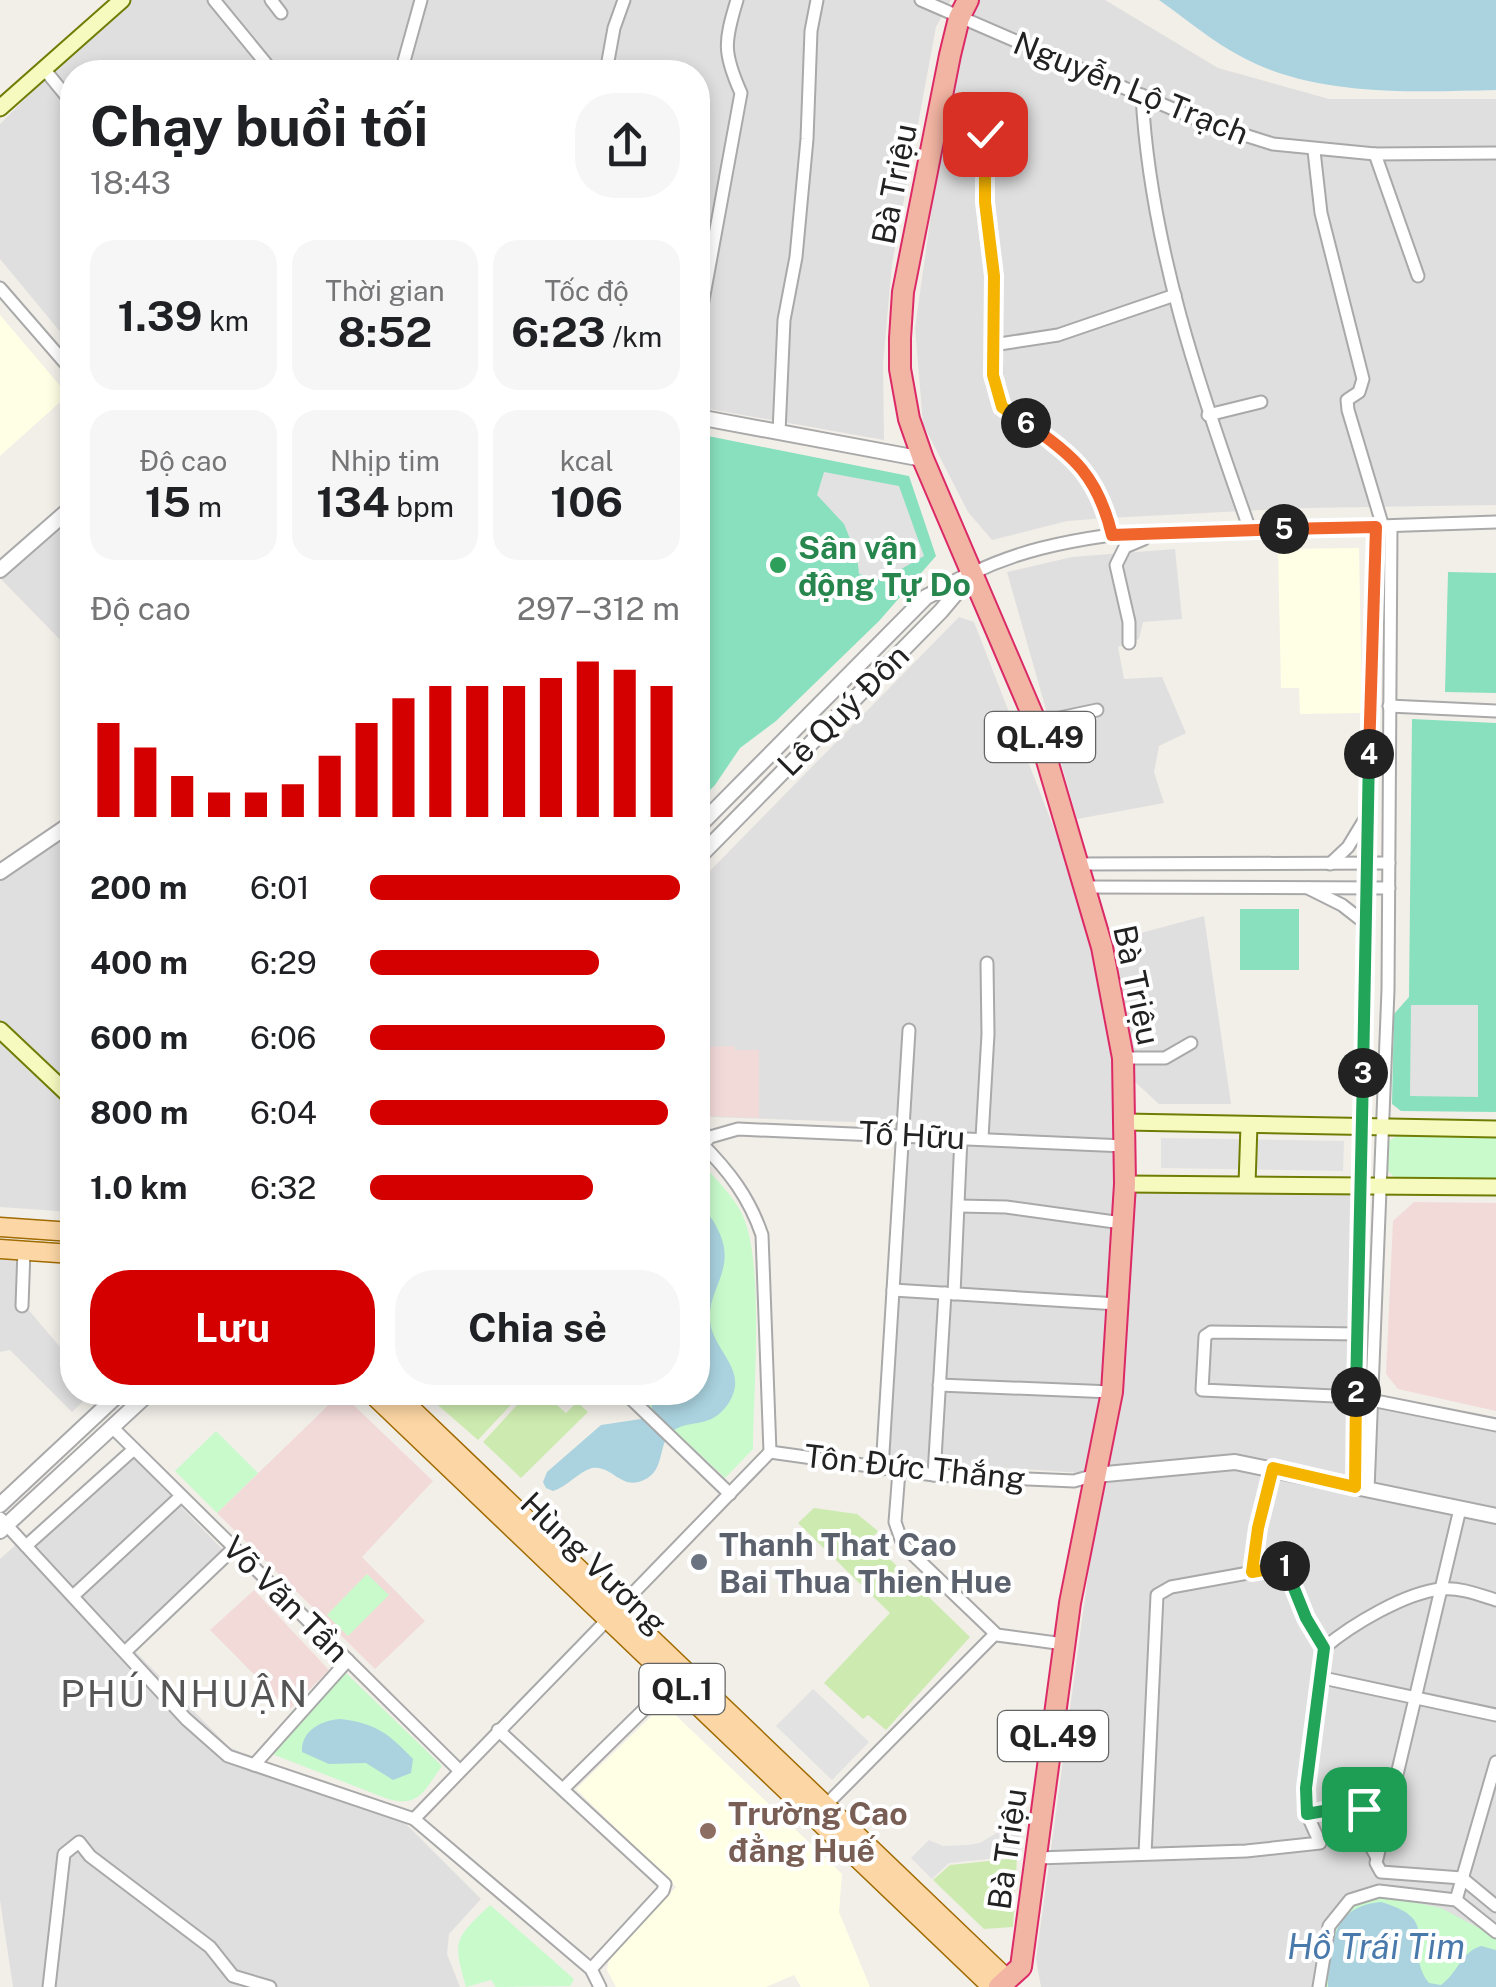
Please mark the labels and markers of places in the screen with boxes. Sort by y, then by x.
pin [943,92,1028,177]
pin: 6 [1001,398,1051,448]
pin: 5 [1259,504,1309,554]
place label: Sân vận động Tự Do [798,529,971,603]
marker: Sân vận động Tự Do [767,554,789,576]
pin: 4 [1344,729,1394,779]
pin: 3 [1338,1048,1388,1098]
pin: 2 [1331,1367,1381,1417]
place label: Thanh That Cao Bai Thua Thien Hue [719,1526,1012,1600]
pin: 1 [1260,1541,1310,1591]
marker: Thanh That Cao Bai Thua Thien Hue [688,1551,710,1573]
pin [1322,1767,1407,1852]
place label: Trường Cao đẳng Huế [728,1795,908,1869]
marker: Trường Cao đẳng Huế [697,1820,719,1842]

